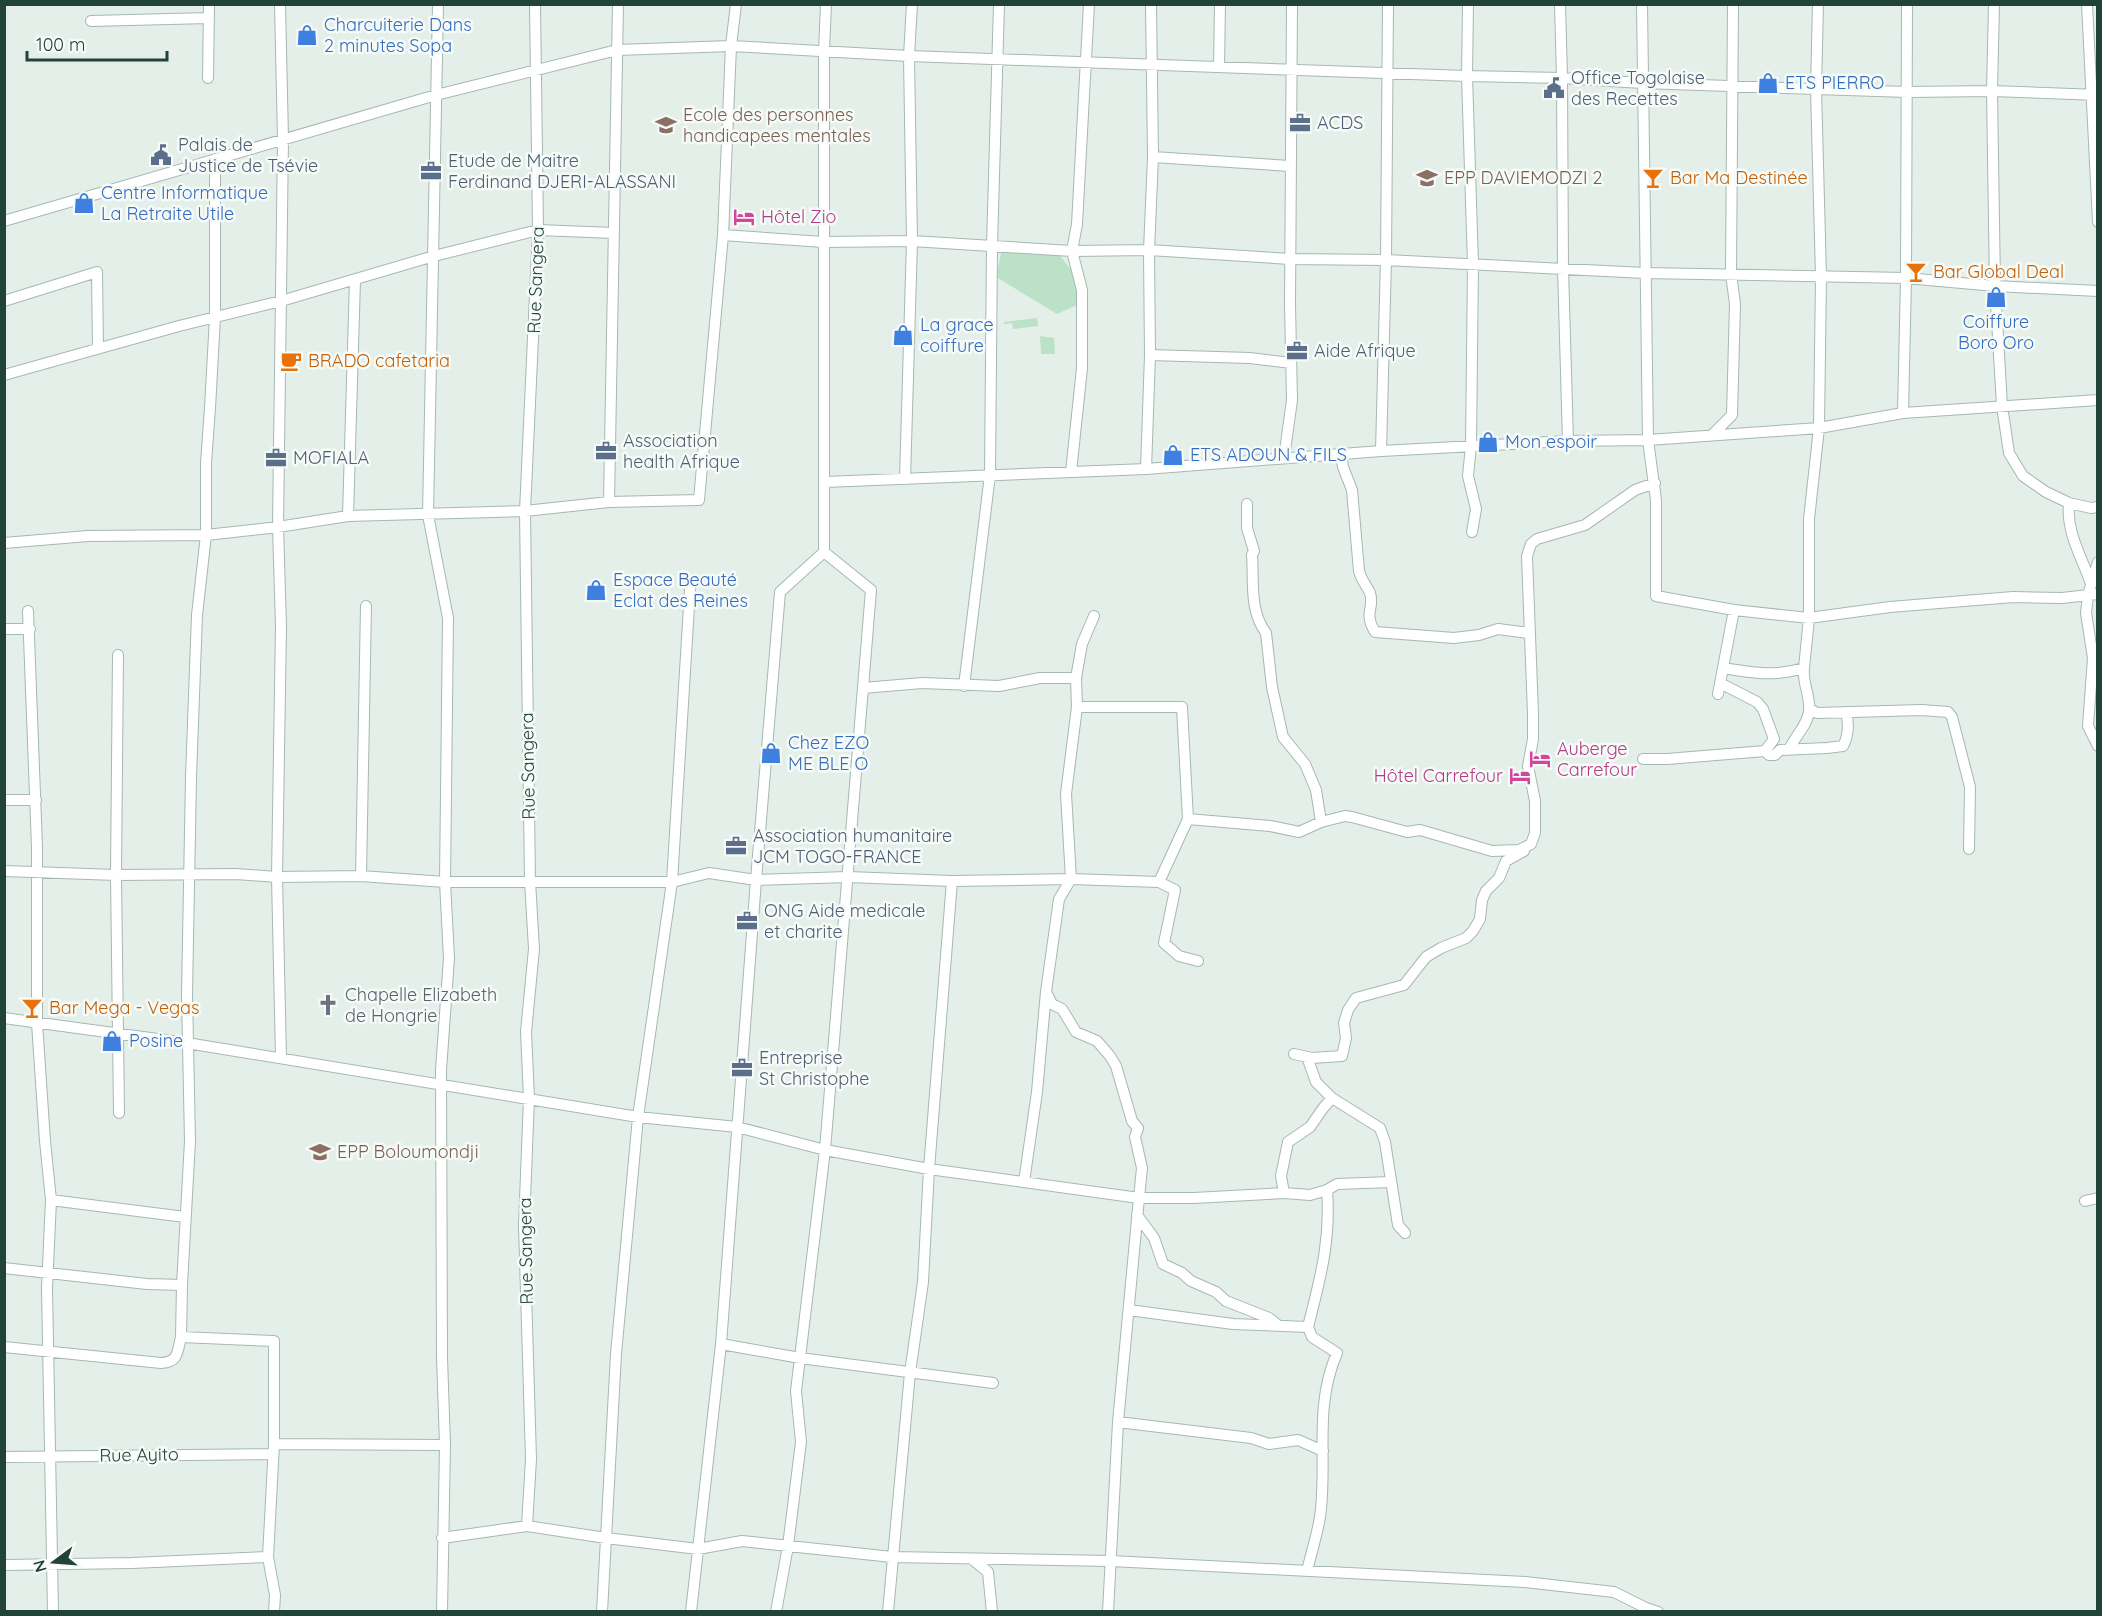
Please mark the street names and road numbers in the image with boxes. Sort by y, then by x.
street label: Rue Sangera [522,226,549,334]
street label: Rue Sangera [515,712,540,820]
street label: Rue Sangera [513,1197,538,1305]
street label: Rue Ayito [99,1442,179,1467]

